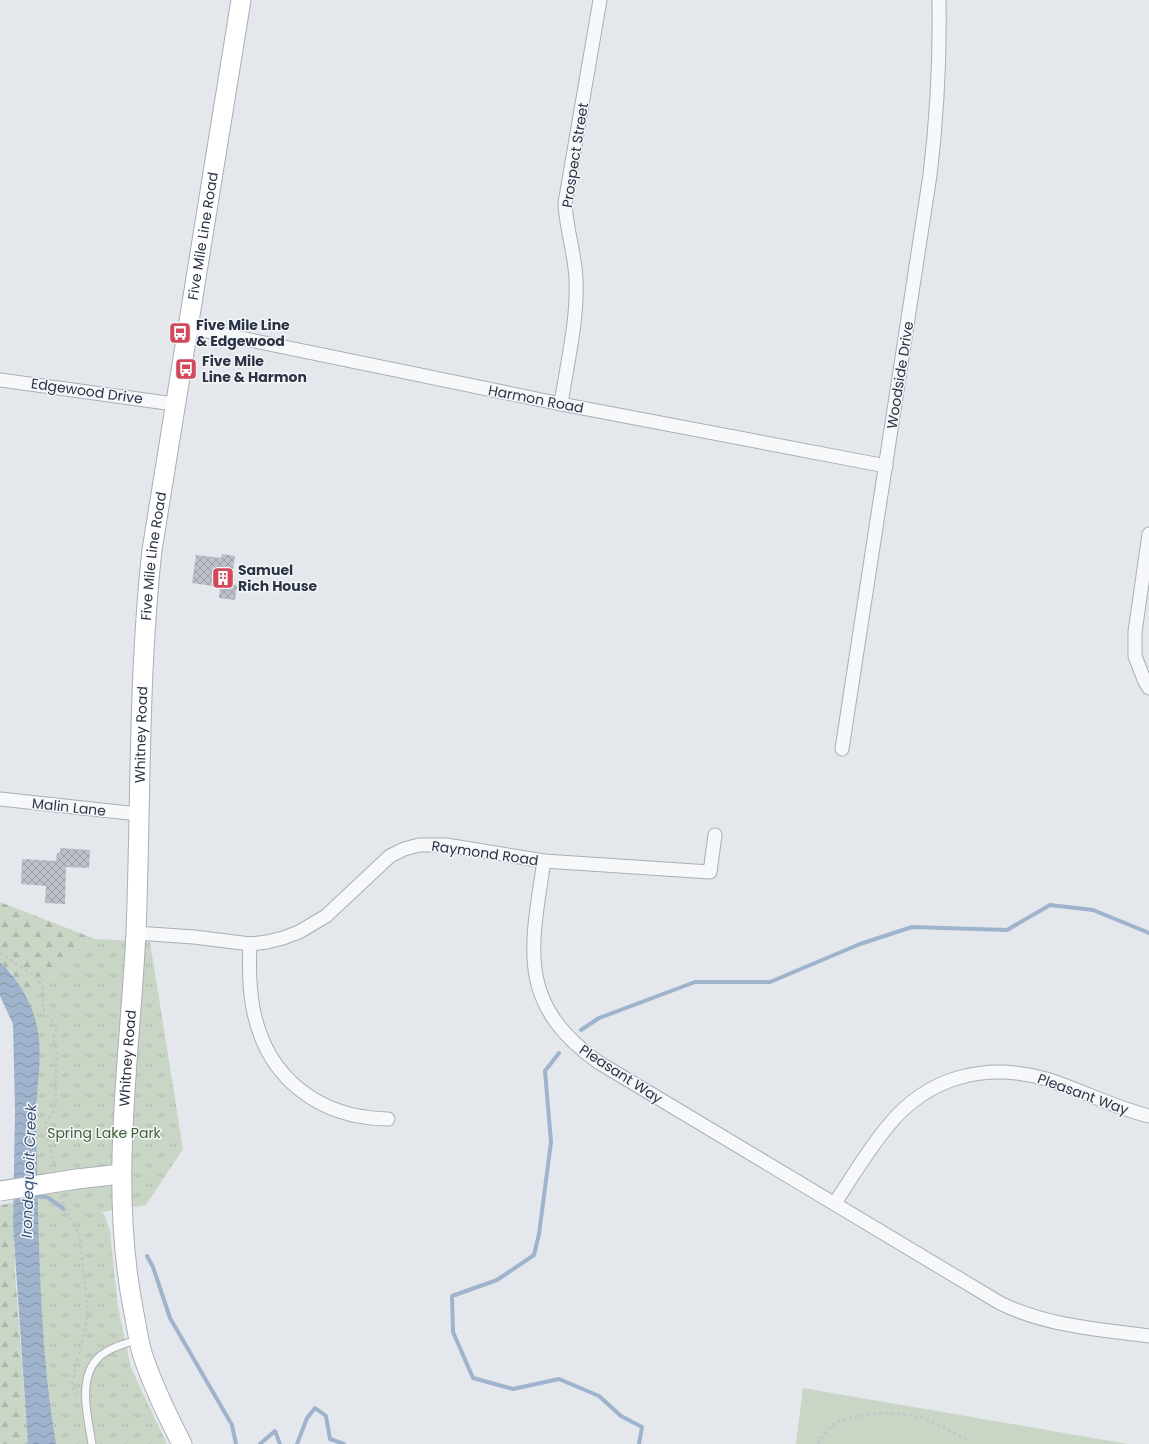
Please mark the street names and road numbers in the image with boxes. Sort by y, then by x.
street label: Prospect Street [557,101,593,209]
street label: Five Mile Line Road [183,171,223,302]
street label: Woodside Drive [882,319,918,430]
street label: Edgewood Drive [30,373,144,409]
street label: Harmon Road [487,380,585,418]
street label: Five Mile Line Road [136,490,171,621]
street label: Whitney Road [130,686,152,783]
street label: Malin Lane [31,793,107,821]
street label: Raymond Road [430,836,540,870]
street label: Whitney Road [114,1009,141,1107]
street label: Pleasant Way [576,1040,666,1108]
street label: Pleasant Way [1035,1068,1131,1120]

